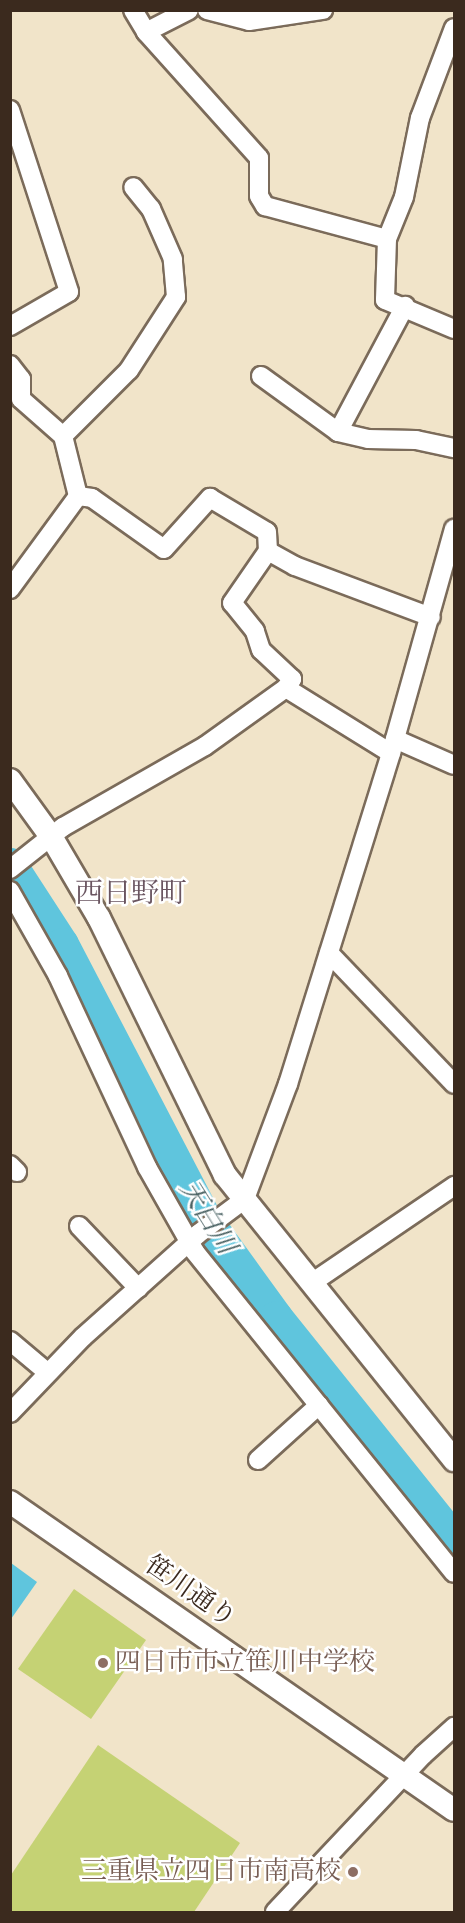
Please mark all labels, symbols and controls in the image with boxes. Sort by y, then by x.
district label: 西日野町 [75,877,187,911]
water label: 天白川 [173,1174,243,1260]
street label: 笹川通り [138,1549,242,1635]
place label: 四日市市立笹川中学校 [115,1647,375,1679]
marker: 四日市市立笹川中学校 [96,1656,110,1670]
place label: 三重県立四日市南高校 [81,1856,341,1888]
marker: 三重県立四日市南高校 [346,1865,360,1879]

